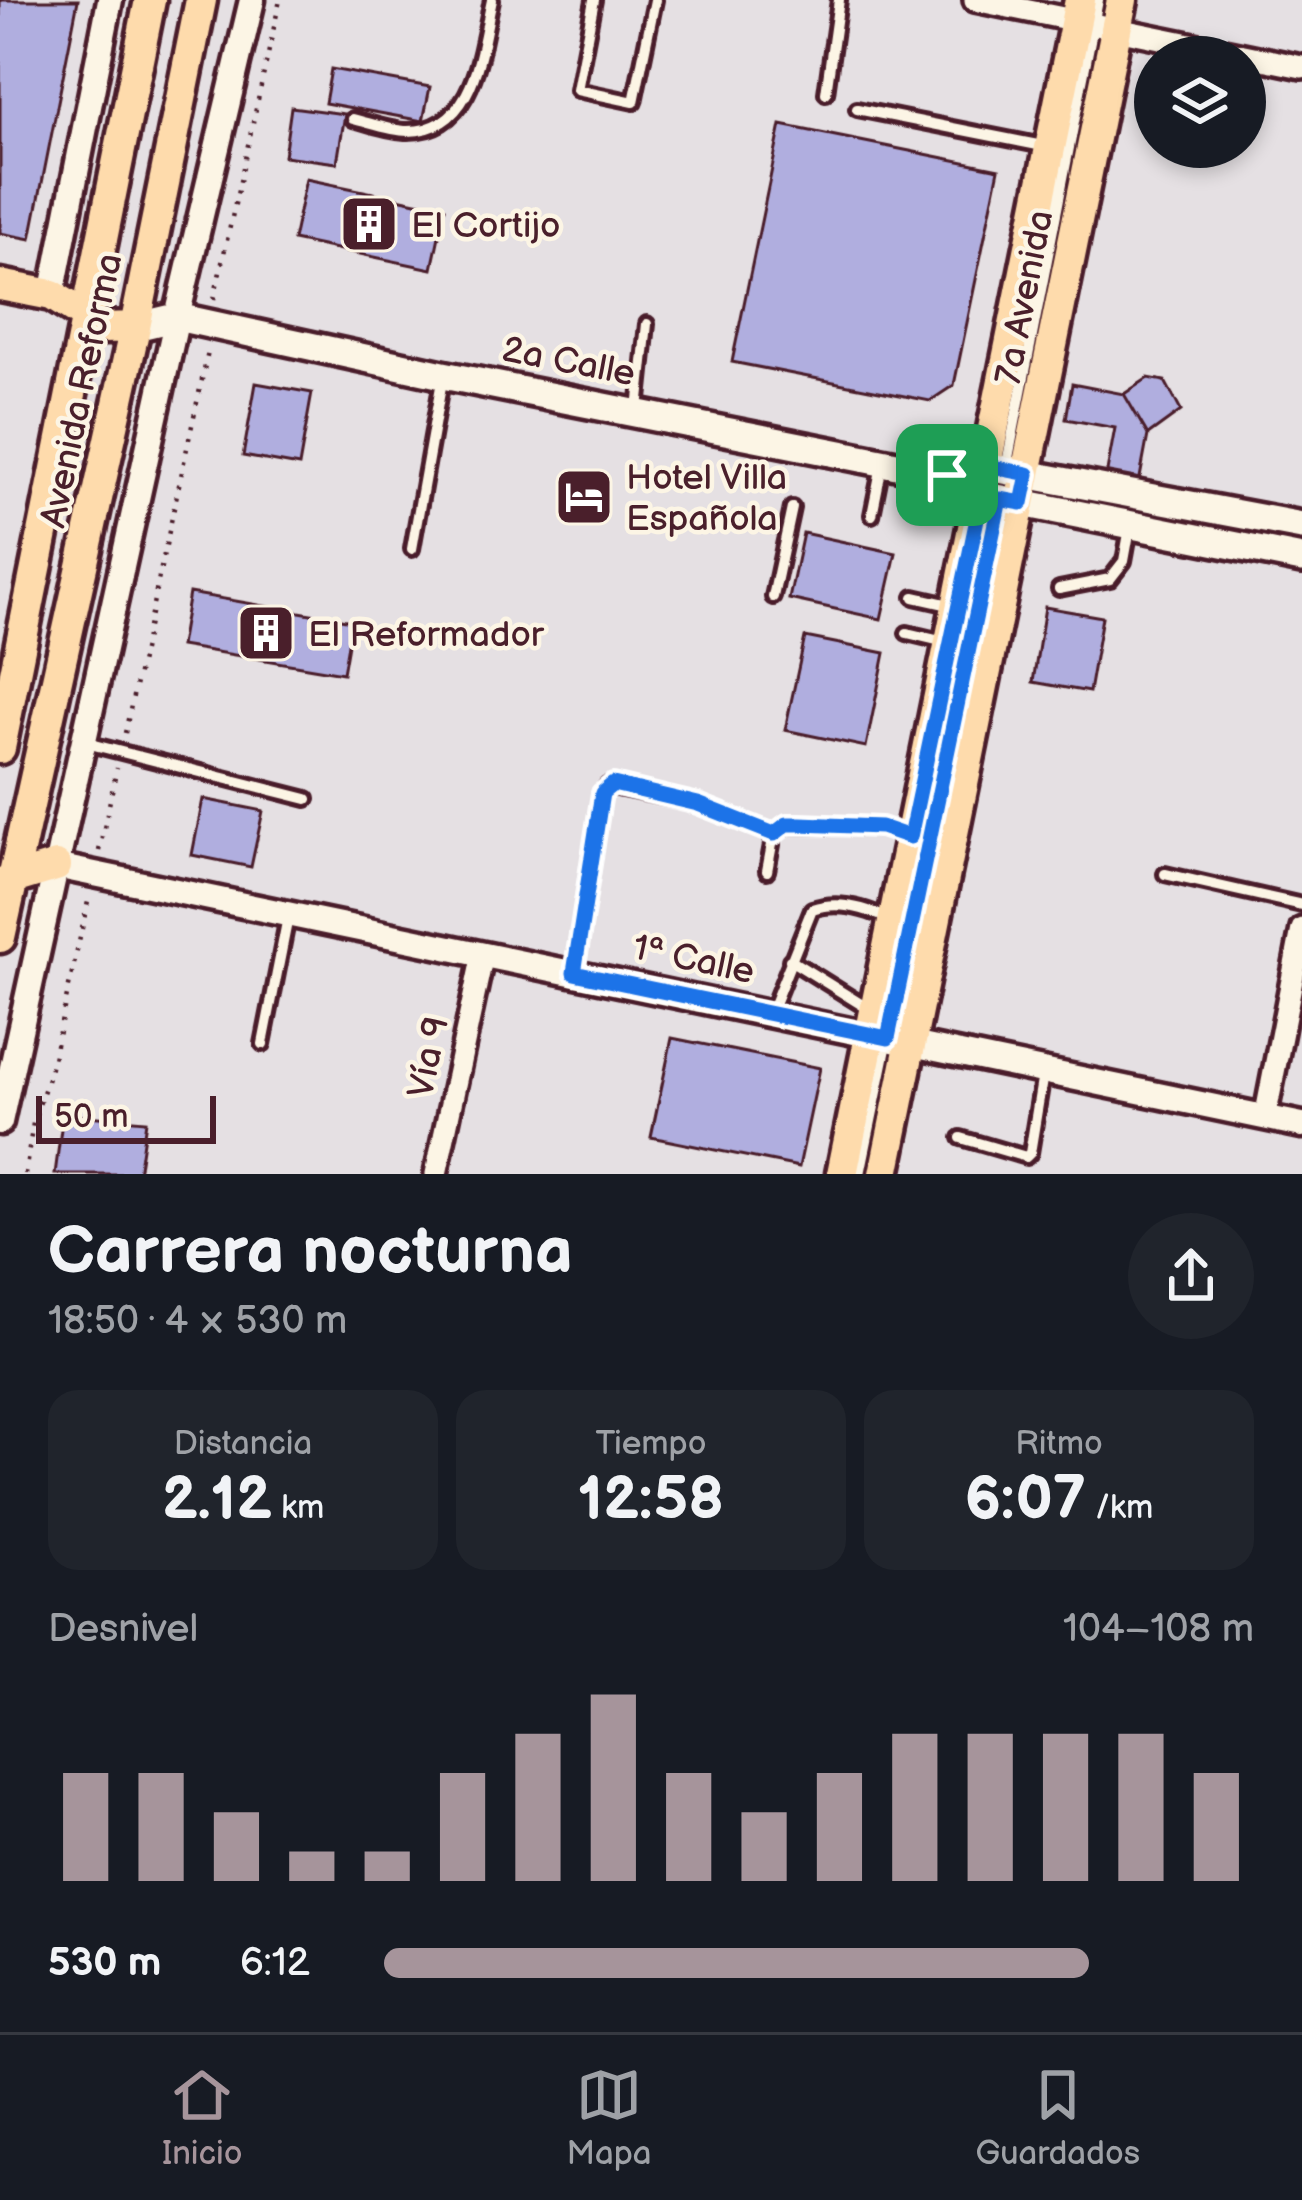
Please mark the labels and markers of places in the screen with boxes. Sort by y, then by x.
building icon: El Cortijo [338,193,400,255]
place label: El Cortijo [411,205,560,248]
pin [896,424,998,526]
place label: Hotel Villa Española [626,457,787,541]
hotel icon: Hotel Villa Española [553,466,615,528]
building icon: El Reformador [235,602,297,664]
place label: El Reformador [308,614,545,657]

